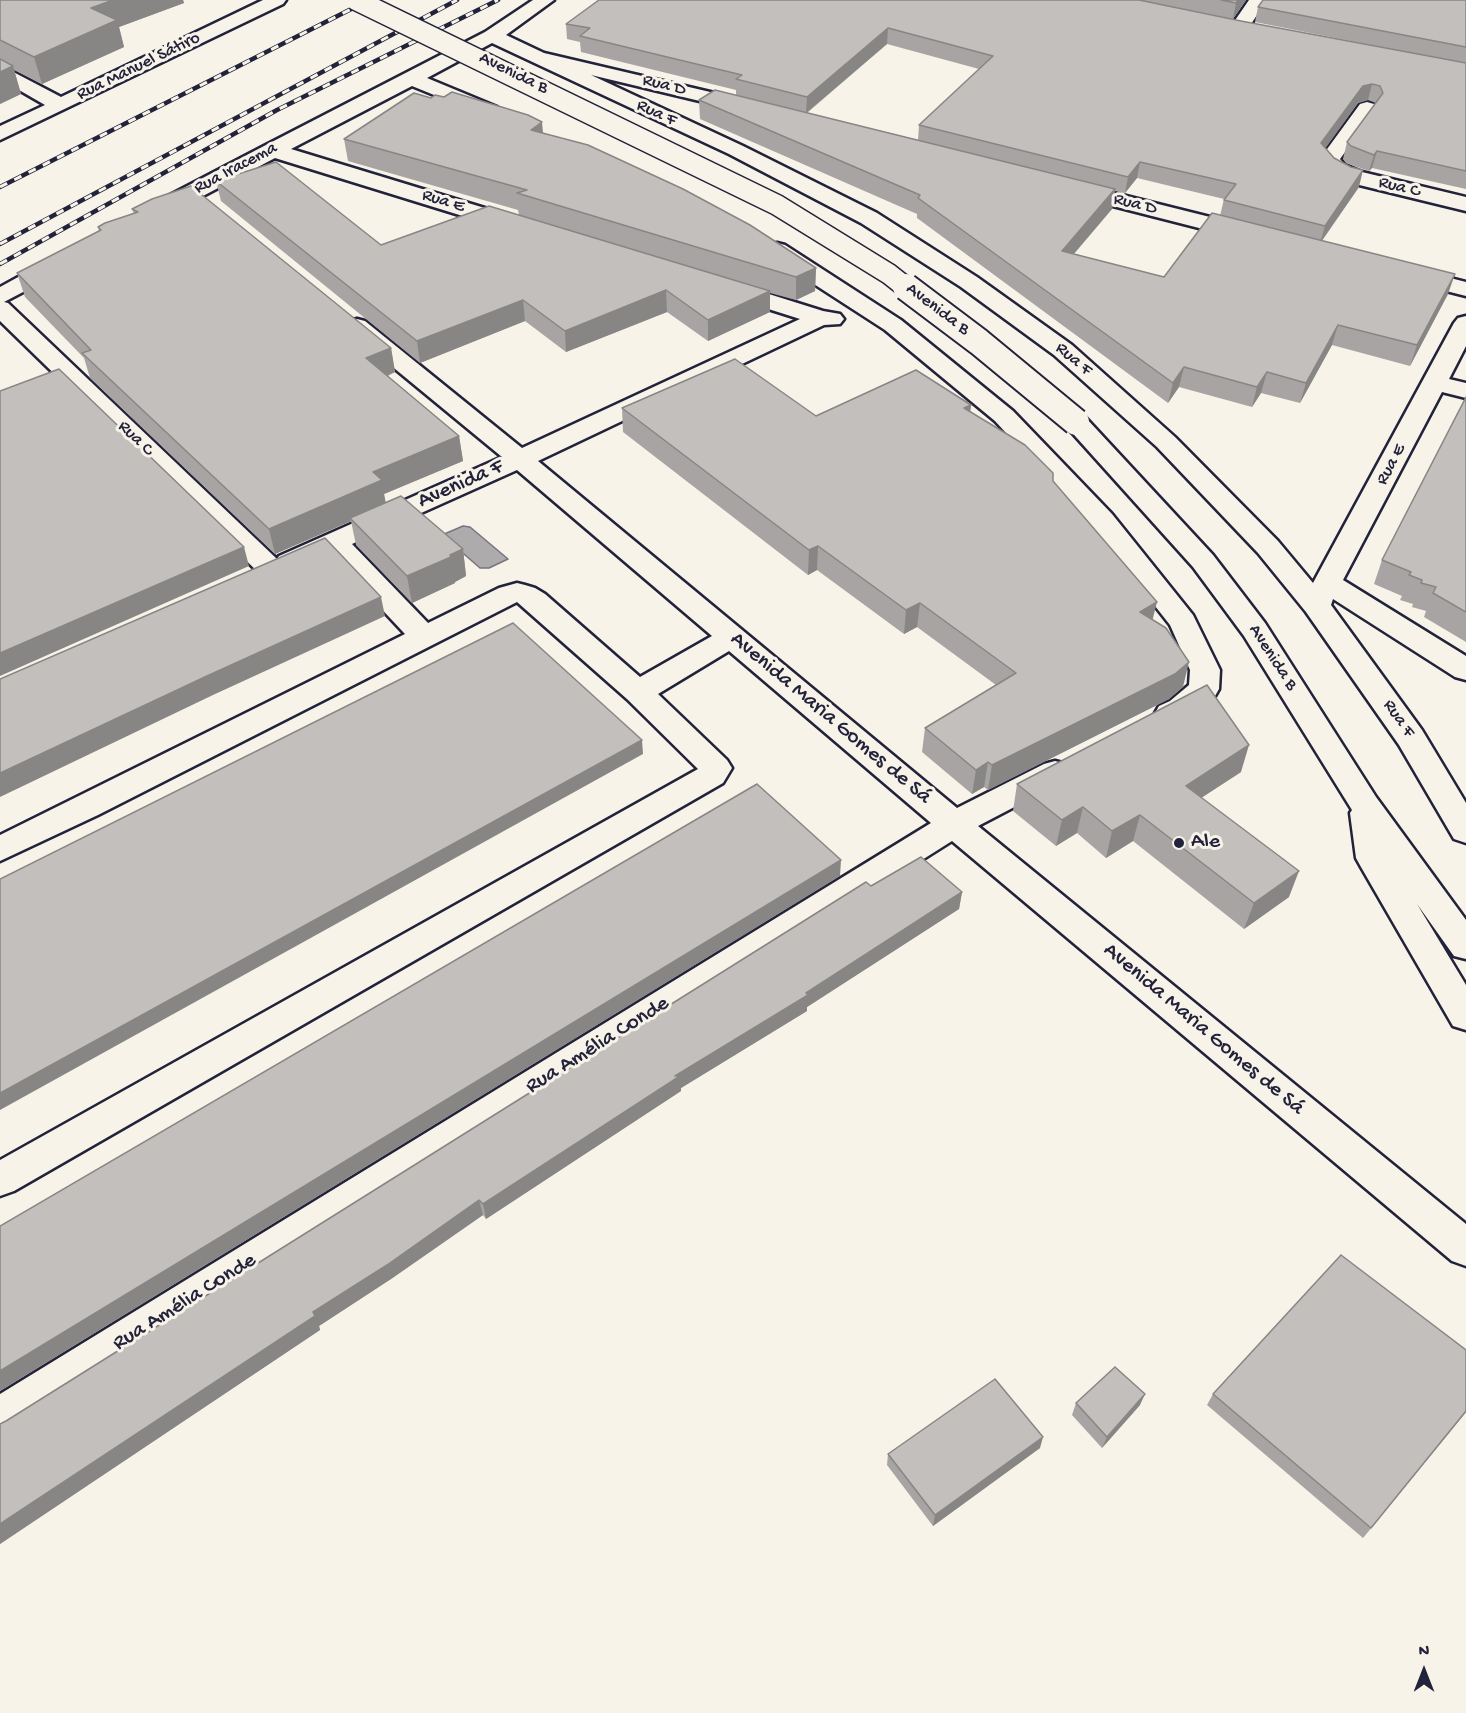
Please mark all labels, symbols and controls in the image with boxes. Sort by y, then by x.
street label: Rua Manuel Sátiro [74,28,204,106]
street label: Avenida B [475,48,551,100]
street label: Rua D [640,70,688,102]
street label: Rua F [633,95,679,133]
street label: Rua Iracema [191,138,281,200]
street label: Rua C [1376,172,1422,204]
street label: Rua E [419,185,467,219]
street label: Rua D [1111,189,1159,221]
street label: Avenida B [901,279,973,341]
street label: Rua F [1050,338,1096,382]
street label: Rua C [112,417,158,461]
street label: Rua E [1372,441,1412,489]
street label: Avenida F [414,454,508,516]
street label: Avenida B [1243,621,1301,695]
street label: Avenida Maria Gomes de Sá [724,627,936,811]
street label: Rua F [1377,696,1419,742]
place label: Ale [1191,830,1220,856]
marker: Ale [1172,836,1186,850]
street label: Avenida Maria Gomes de Sá [1097,938,1309,1122]
street label: Rua Amélia Conde [521,991,675,1101]
street label: Rua Amélia Conde [108,1248,262,1358]
north arrow [1394,1641,1454,1701]
text: N [1419,1643,1429,1662]

